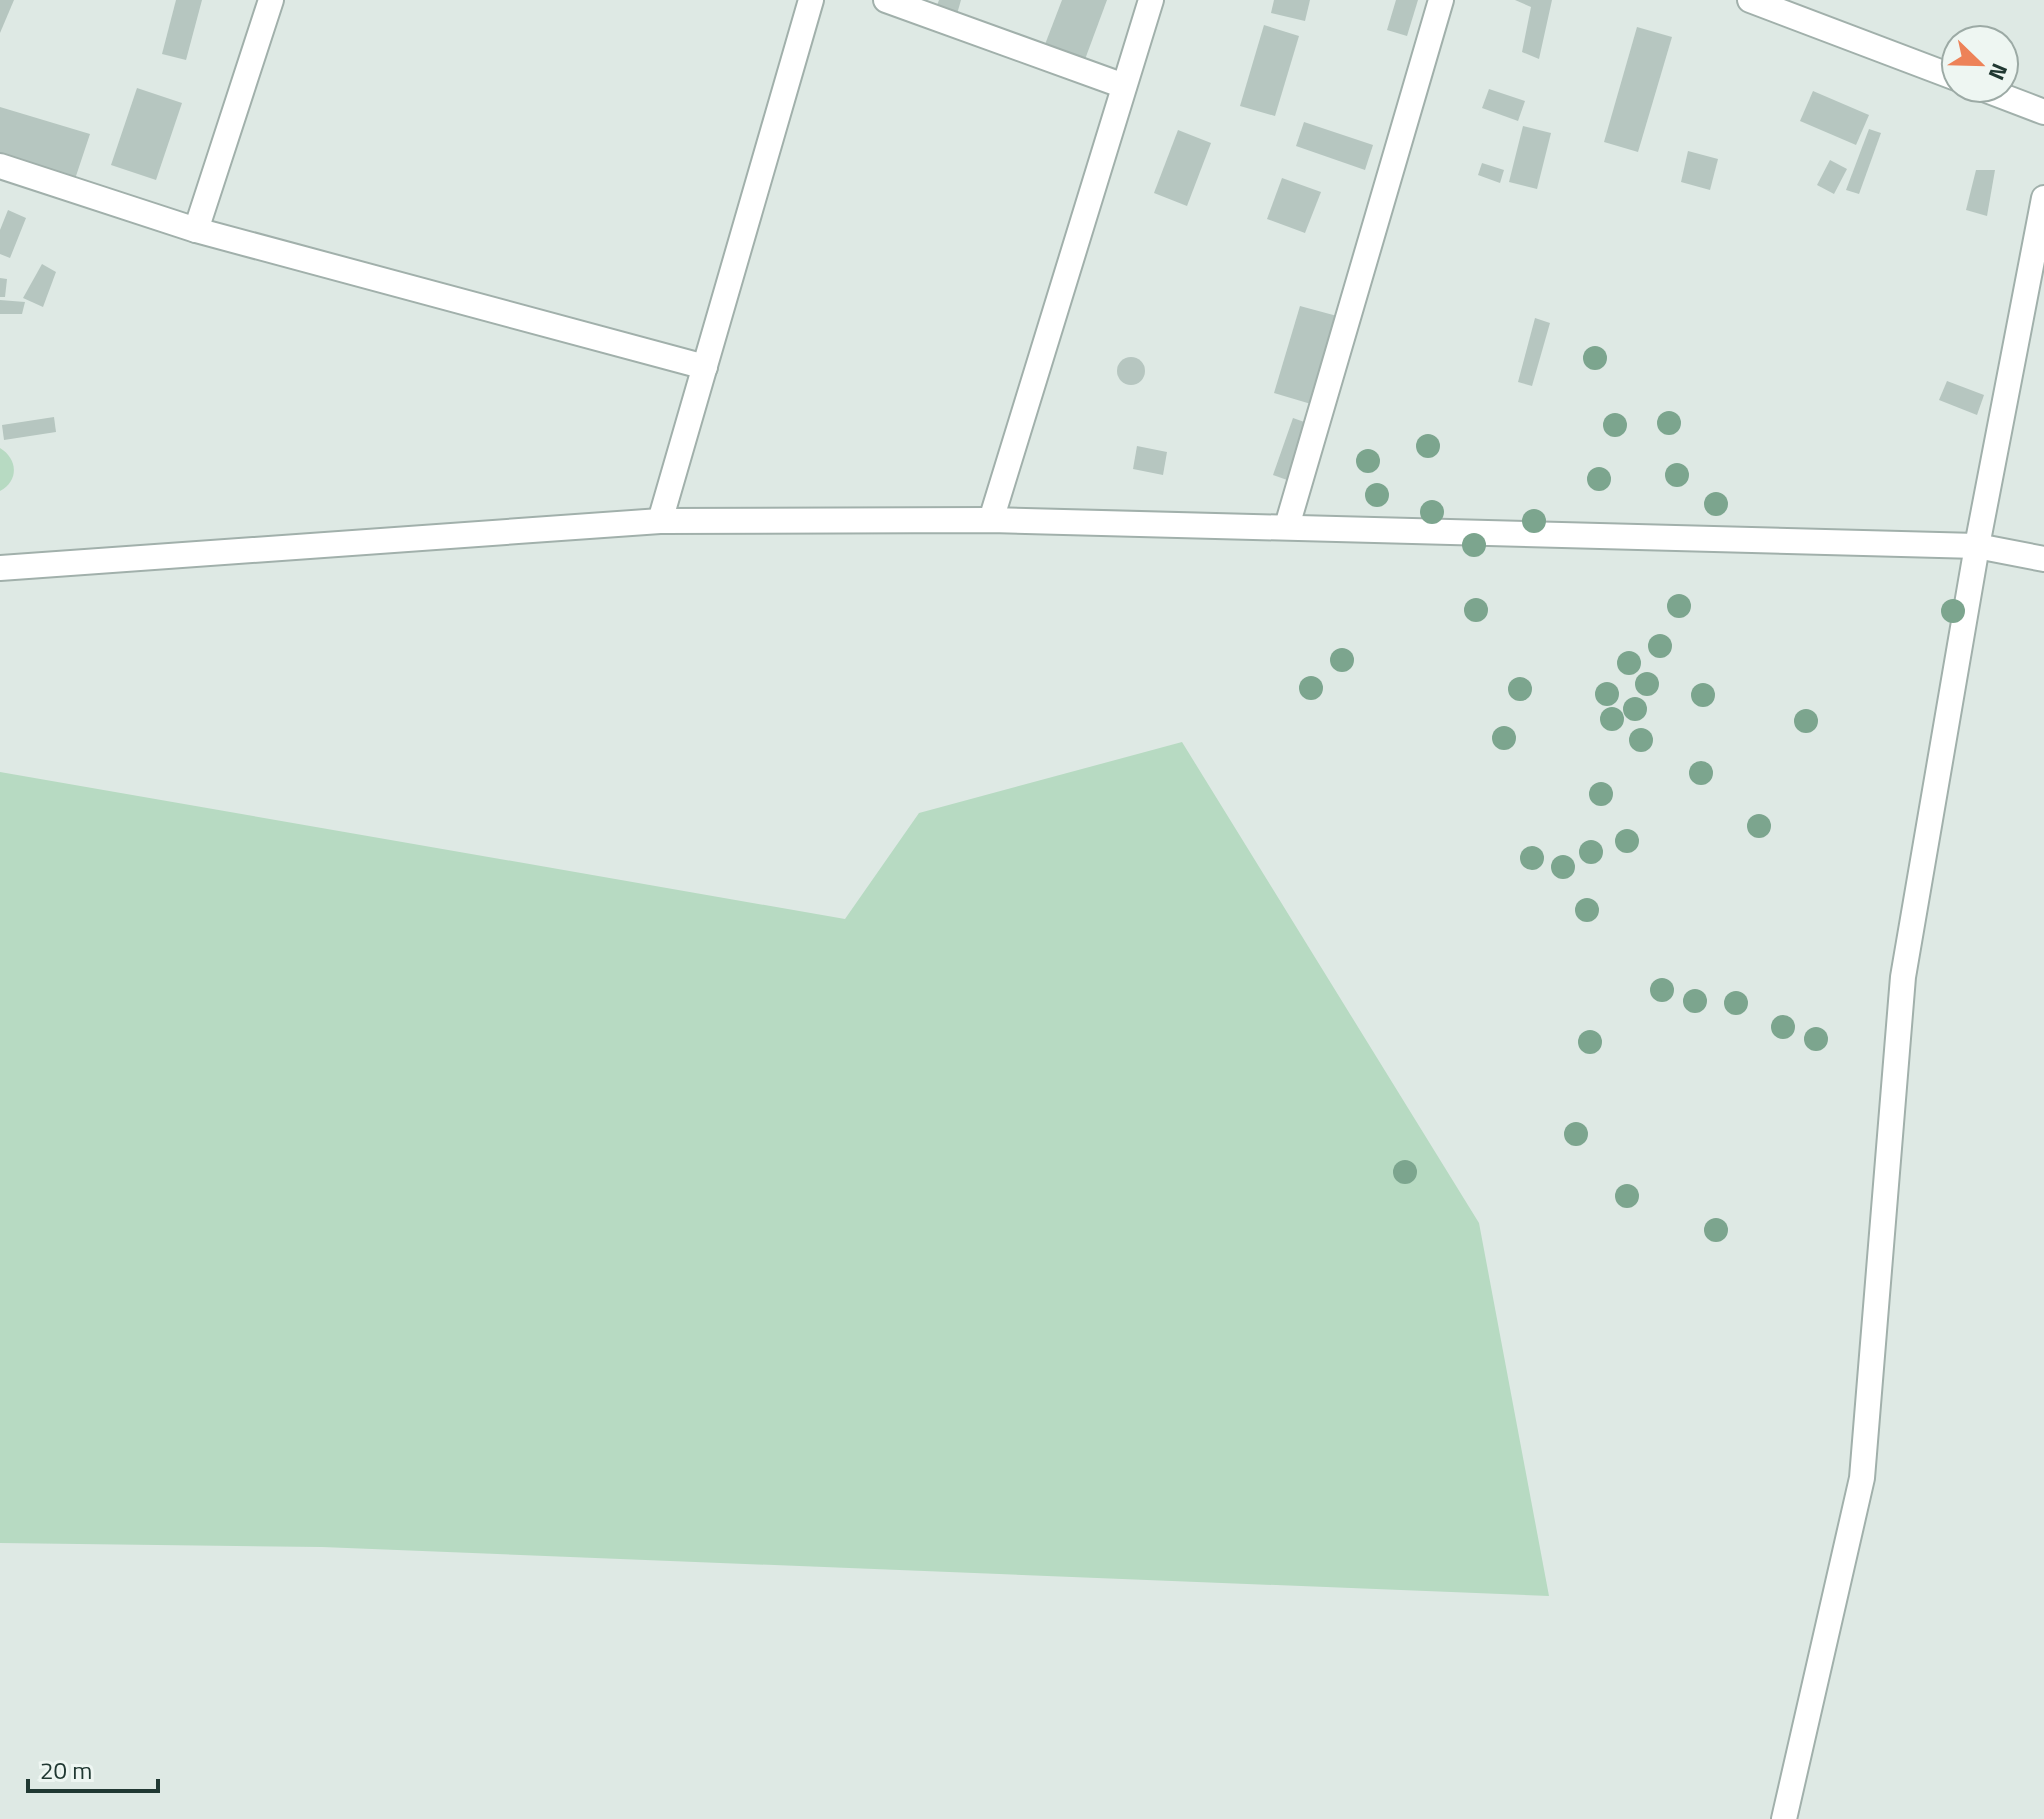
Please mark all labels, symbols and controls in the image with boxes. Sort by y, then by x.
north arrow [1940,24,2020,104]
text: N [1980,58,2017,85]
scale bar [28,1743,158,1793]
text: 20 m [40,1752,92,1788]

